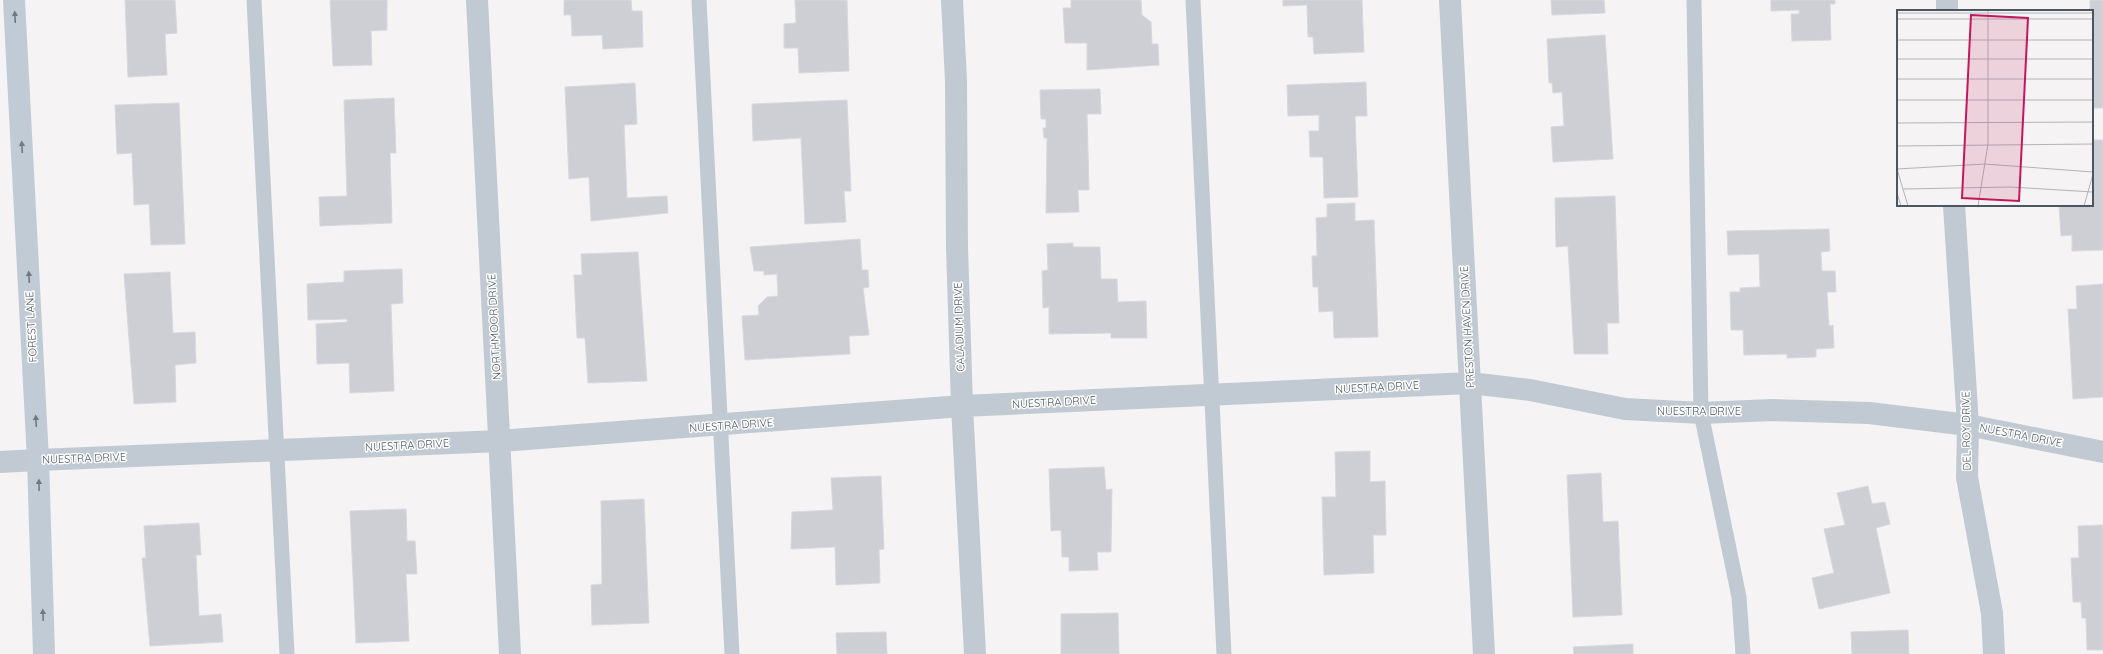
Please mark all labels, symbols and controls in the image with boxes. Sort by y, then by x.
inset map [1897,10,2093,206]
one-way arrow [11,11,18,23]
one-way arrow [18,141,25,153]
street label: PRESTON HAVEN DRIVE [1457,266,1477,388]
one-way arrow [25,271,32,283]
street label: NORTHMOOR DRIVE [484,274,504,380]
street label: CALADIUM DRIVE [950,282,968,372]
street label: FOREST LANE [22,291,40,363]
street label: NUESTRA DRIVE [1335,378,1419,396]
street label: DEL ROY DRIVE [1958,391,1974,471]
street label: NUESTRA DRIVE [1012,393,1096,411]
street label: NUESTRA DRIVE [1657,404,1741,418]
one-way arrow [33,415,40,427]
street label: NUESTRA DRIVE [689,415,773,435]
street label: NUESTRA DRIVE [1978,420,2064,450]
street label: NUESTRA DRIVE [365,436,449,454]
street label: NUESTRA DRIVE [42,450,126,466]
one-way arrow [36,478,42,491]
one-way arrow [40,608,46,621]

